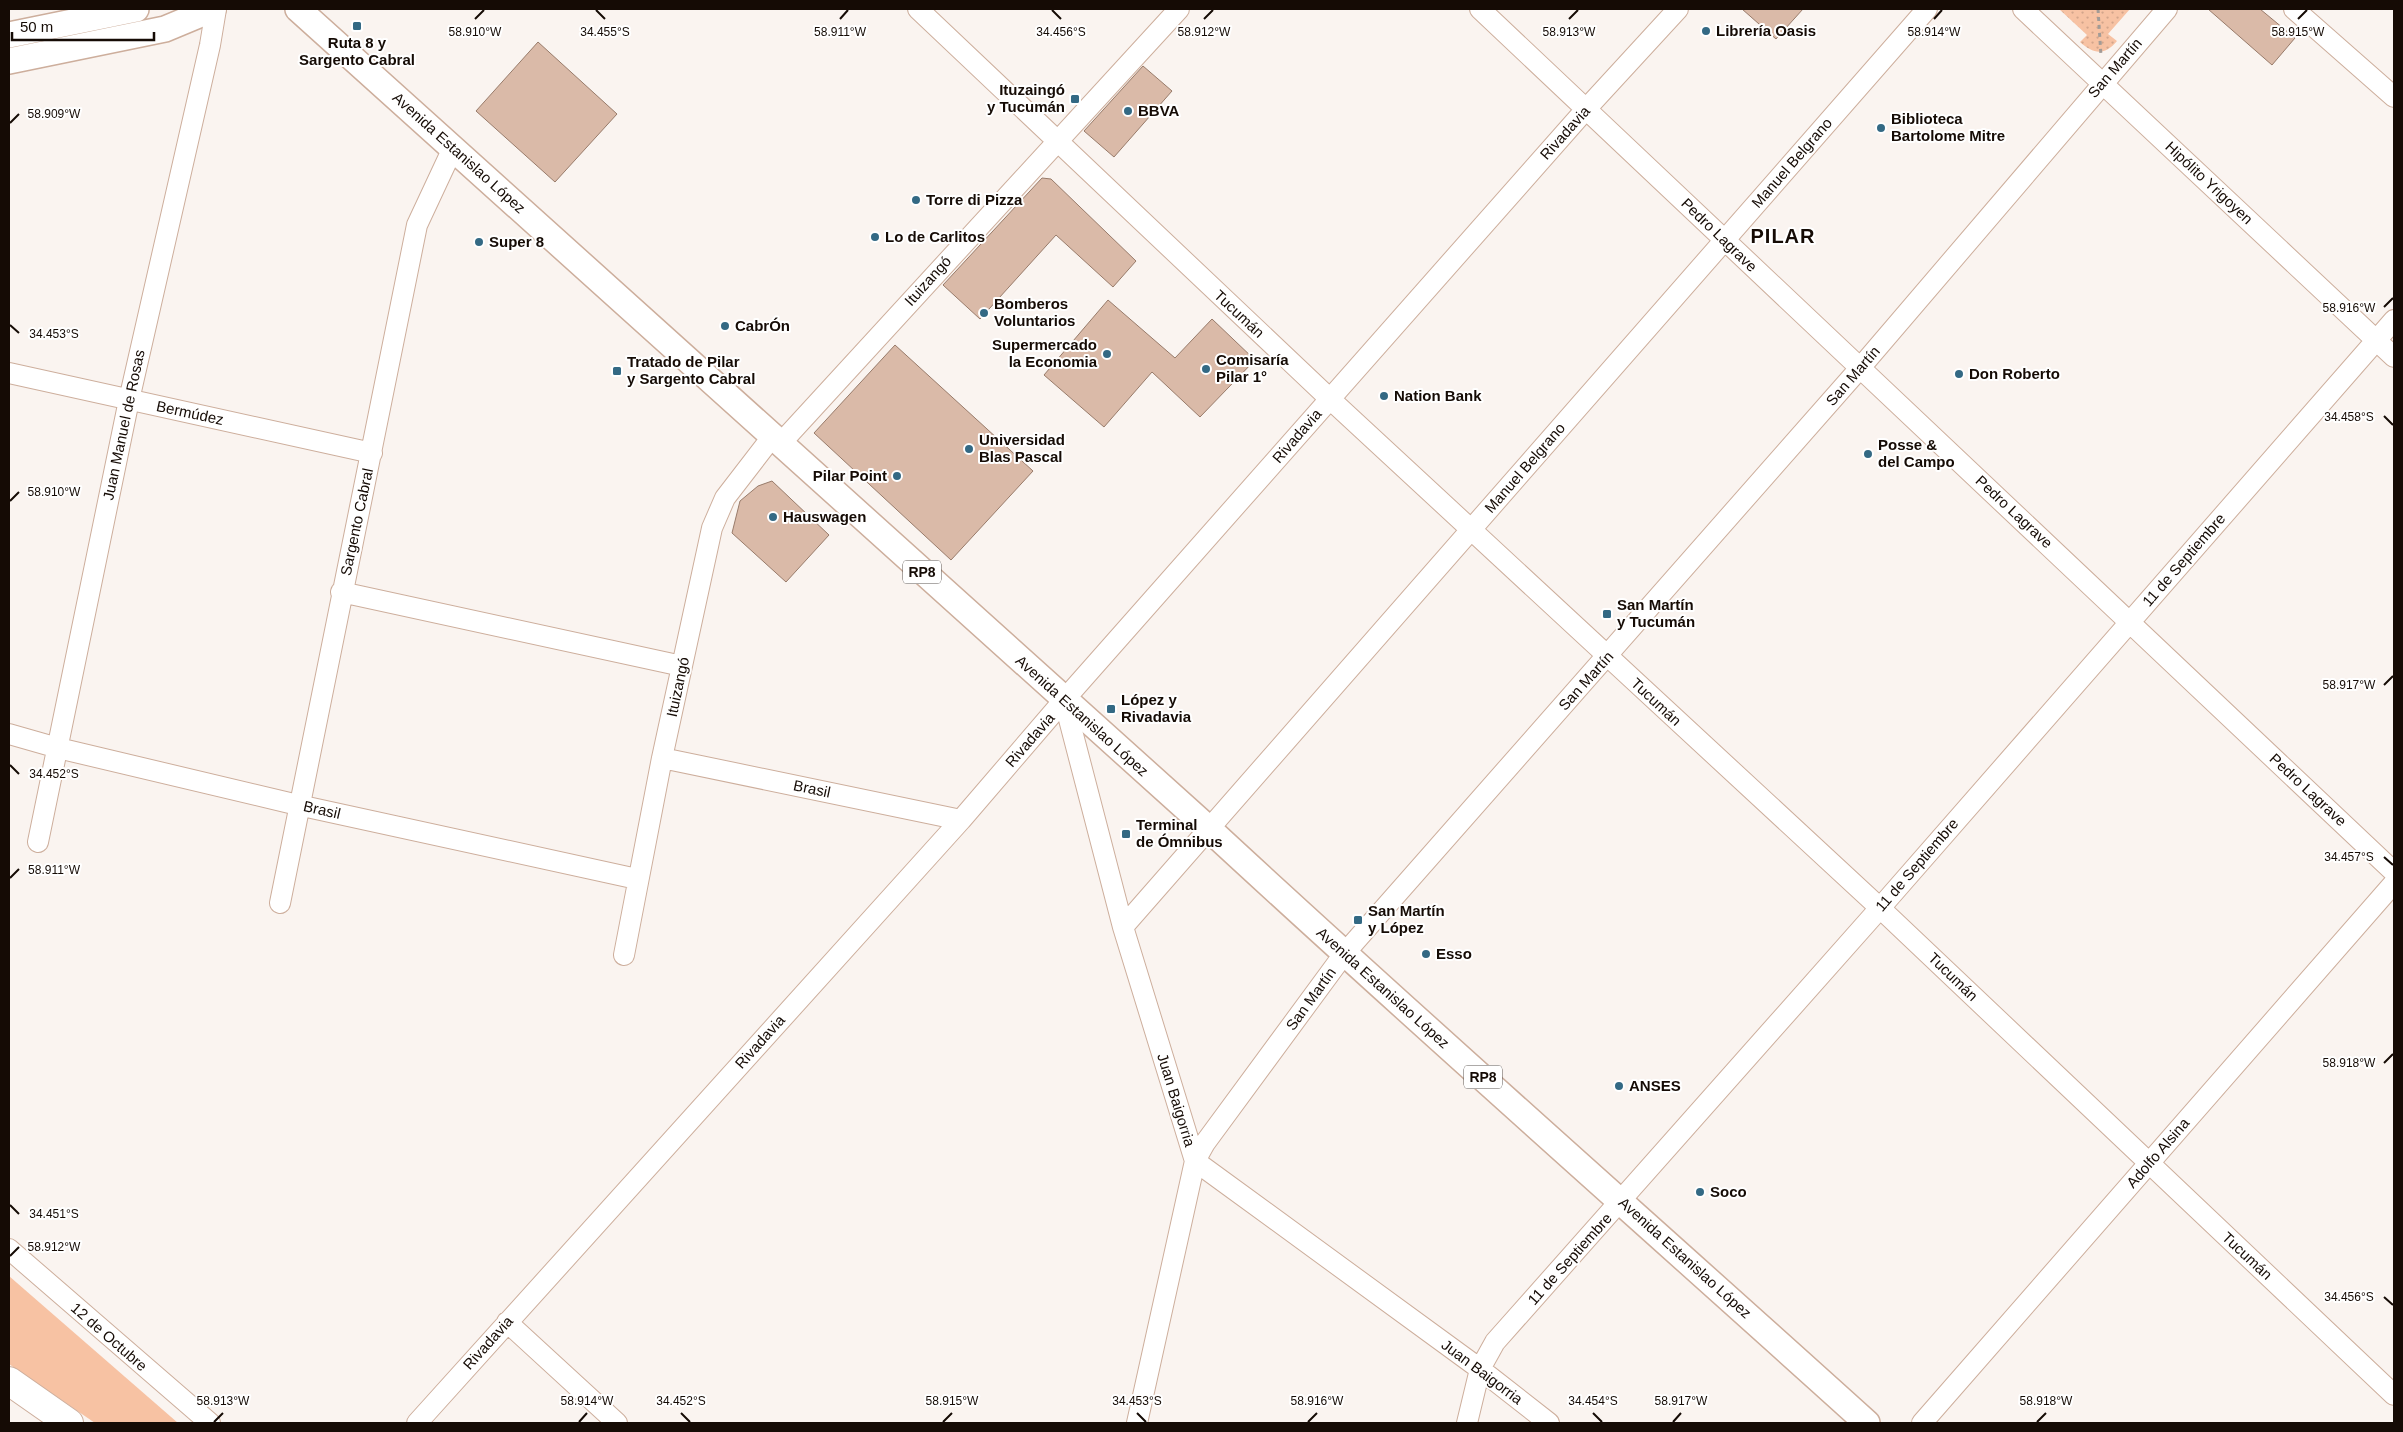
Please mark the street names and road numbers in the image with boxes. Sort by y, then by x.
street label: San Martín [2084,34,2145,101]
street label: Avenida Estanislao López [390,89,529,217]
street label: Rivadavia [1536,102,1593,163]
street label: Manuel Belgrano [1748,114,1835,211]
street label: Hipólito Yrigoyen [2162,138,2257,227]
street label: Pedro Lagrave [1678,194,1761,275]
street label: Ituizangó [901,252,954,309]
street label: Tucumán [1211,286,1268,341]
street label: San Martín [1822,342,1883,409]
street label: Juan Manuel de Rosas [99,348,148,502]
street label: Bermúdez [155,397,225,428]
street label: Rivadavia [1269,405,1325,466]
street label: Manuel Belgrano [1481,419,1568,516]
street label: Sargento Cabral [337,467,376,577]
street label: Pedro Lagrave [1973,472,2056,551]
street label: 11 de Septiembre [2139,510,2229,610]
road number: RP8 [903,560,941,584]
street label: San Martín [1555,648,1616,714]
street label: Avenida Estanislao López [1013,652,1152,780]
street label: Ituizangó [663,655,692,718]
street label: Tucumán [1628,674,1685,729]
street label: Rivadavia [1002,709,1058,770]
street label: Pedro Lagrave [2267,750,2350,829]
street label: Brasil [792,776,832,801]
street label: Brasil [302,797,342,822]
street label: 11 de Septiembre [1872,815,1962,915]
street label: Avenida Estanislao López [1314,924,1453,1052]
street label: Tucumán [1925,949,1982,1004]
street label: San Martín [1282,964,1339,1033]
street label: Rivadavia [731,1011,788,1072]
street label: Juan Baigorria [1154,1051,1199,1149]
road number: RP8 [1464,1066,1502,1088]
street label: Adolfo Alsina [2123,1114,2193,1191]
street label: Avenida Estanislao López [1616,1194,1755,1322]
street label: 11 de Septiembre [1524,1209,1615,1308]
street label: Tucumán [2219,1228,2276,1283]
street label: 12 de Octubre [68,1299,151,1374]
street label: Rivadavia [459,1312,516,1373]
street label: Juan Baigorria [1439,1336,1527,1408]

